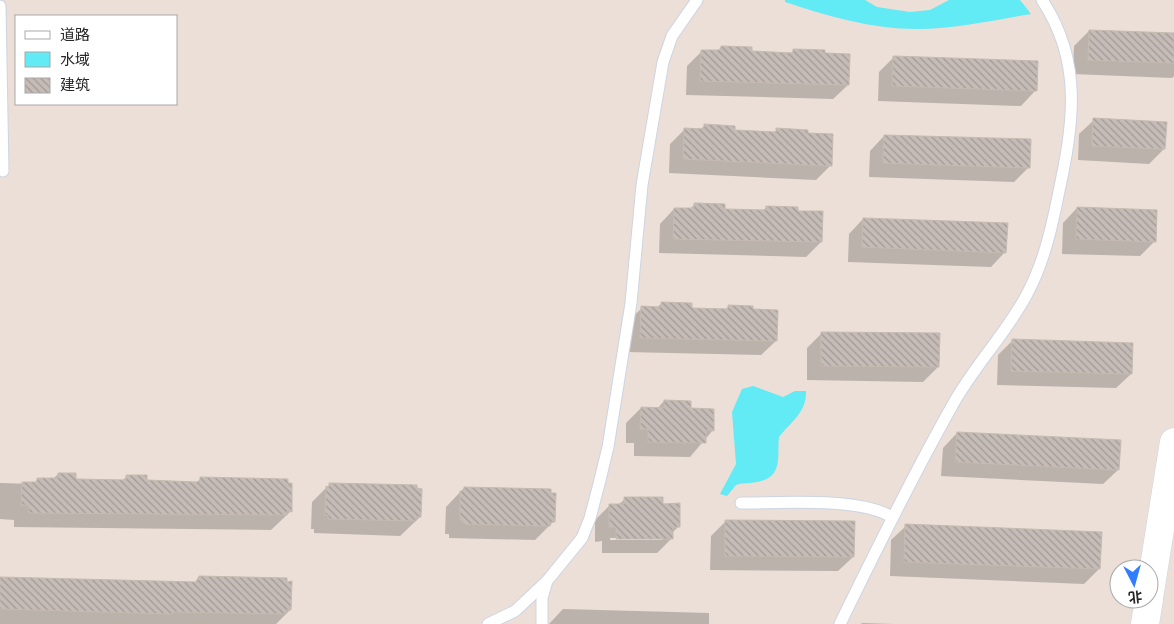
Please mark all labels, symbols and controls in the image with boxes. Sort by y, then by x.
legend [15,15,178,105]
text: 道路 [60,26,90,44]
text: 水域 [60,51,90,69]
text: 建筑 [60,76,90,94]
north arrow [1109,559,1159,609]
text: 北 [1127,587,1143,606]

